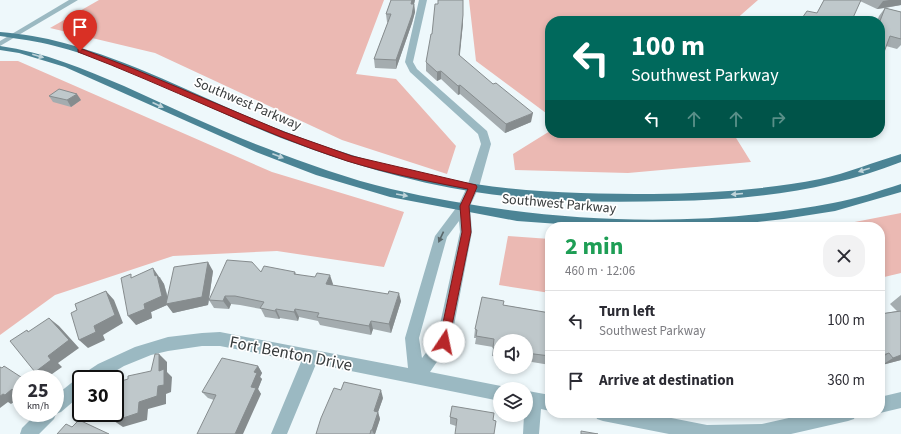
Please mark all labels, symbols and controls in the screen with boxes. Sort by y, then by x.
pin [63,10,97,51]
icon: arrive [69,16,91,38]
text: 100 m [631,26,705,66]
icon: left [565,32,617,84]
one-way arrow [32,53,44,59]
text: Southwest Parkway [631,63,779,88]
street label: Southwest Parkway [191,72,305,136]
one-way arrow [153,102,164,108]
icon: left [641,108,663,130]
icon: ahead [683,108,705,130]
icon: ahead [725,108,747,130]
icon: right [767,108,789,130]
one-way arrow [272,154,284,160]
one-way arrow [858,168,870,174]
street label: Southwest Parkway [501,189,617,219]
one-way arrow [731,191,743,198]
one-way arrow [396,192,408,198]
text: 2 min [565,229,623,264]
one-way arrow [438,232,444,243]
button: close [823,235,865,277]
text: 460 m · 12:06 [565,262,635,280]
text: Turn left [599,301,655,322]
icon: left [565,310,587,332]
text: 100 m [827,310,865,331]
position arrow [423,321,465,363]
text: Southwest Parkway [599,322,706,340]
street label: Fort Benton Drive [227,330,354,378]
map controls [493,334,533,422]
button: sound [493,334,533,374]
speed limit sign: 30 [72,370,124,422]
icon: arrive [565,370,587,392]
text: Arrive at destination [599,370,734,391]
text: 360 m [827,370,865,391]
text: 25 [27,377,49,405]
button: layers [493,382,533,422]
text: km/h [27,399,49,413]

